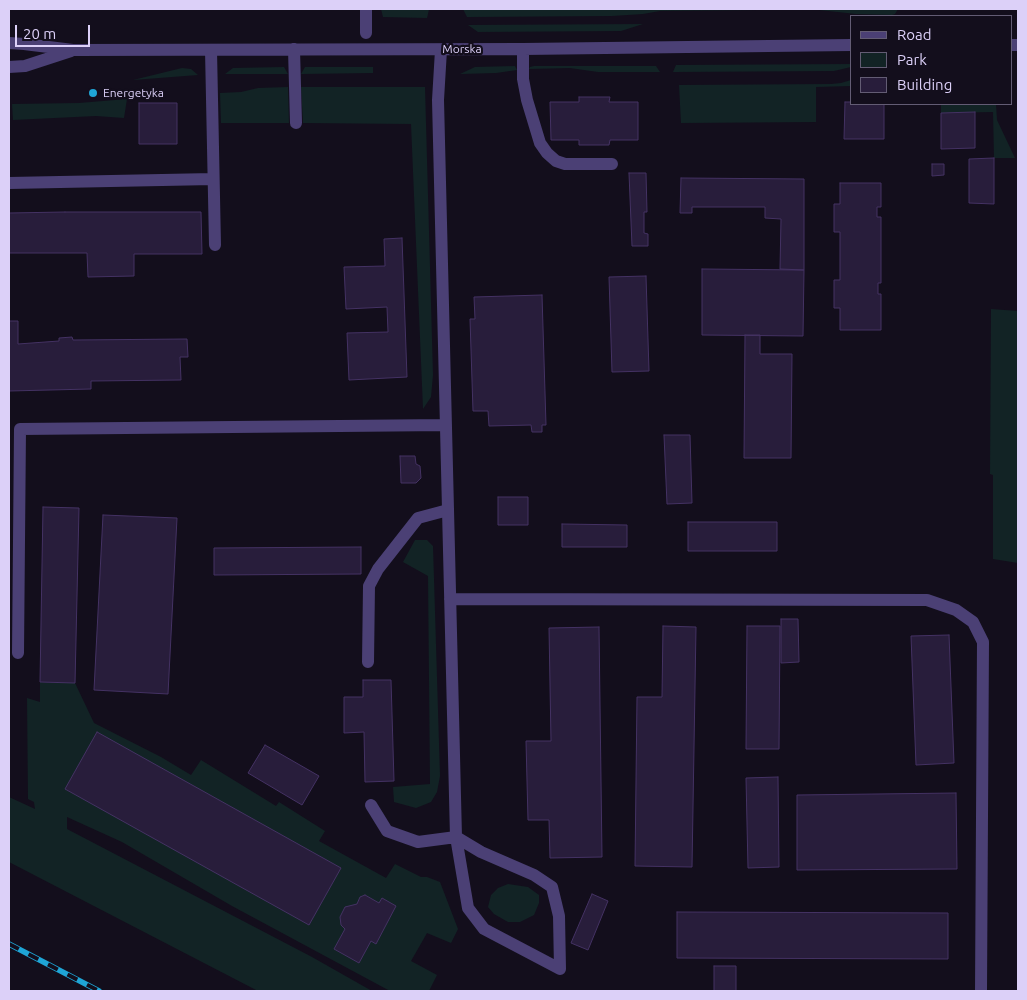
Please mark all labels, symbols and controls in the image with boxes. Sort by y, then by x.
scale bar [18,15,92,47]
legend [850,15,1012,105]
text: 20 m [23,25,56,42]
text: Road [897,26,932,43]
street label: Morska [442,42,482,56]
text: Park [897,51,927,68]
text: Building [897,76,952,93]
place label: Energetyka [103,86,164,100]
marker: Energetyka [87,87,99,99]

